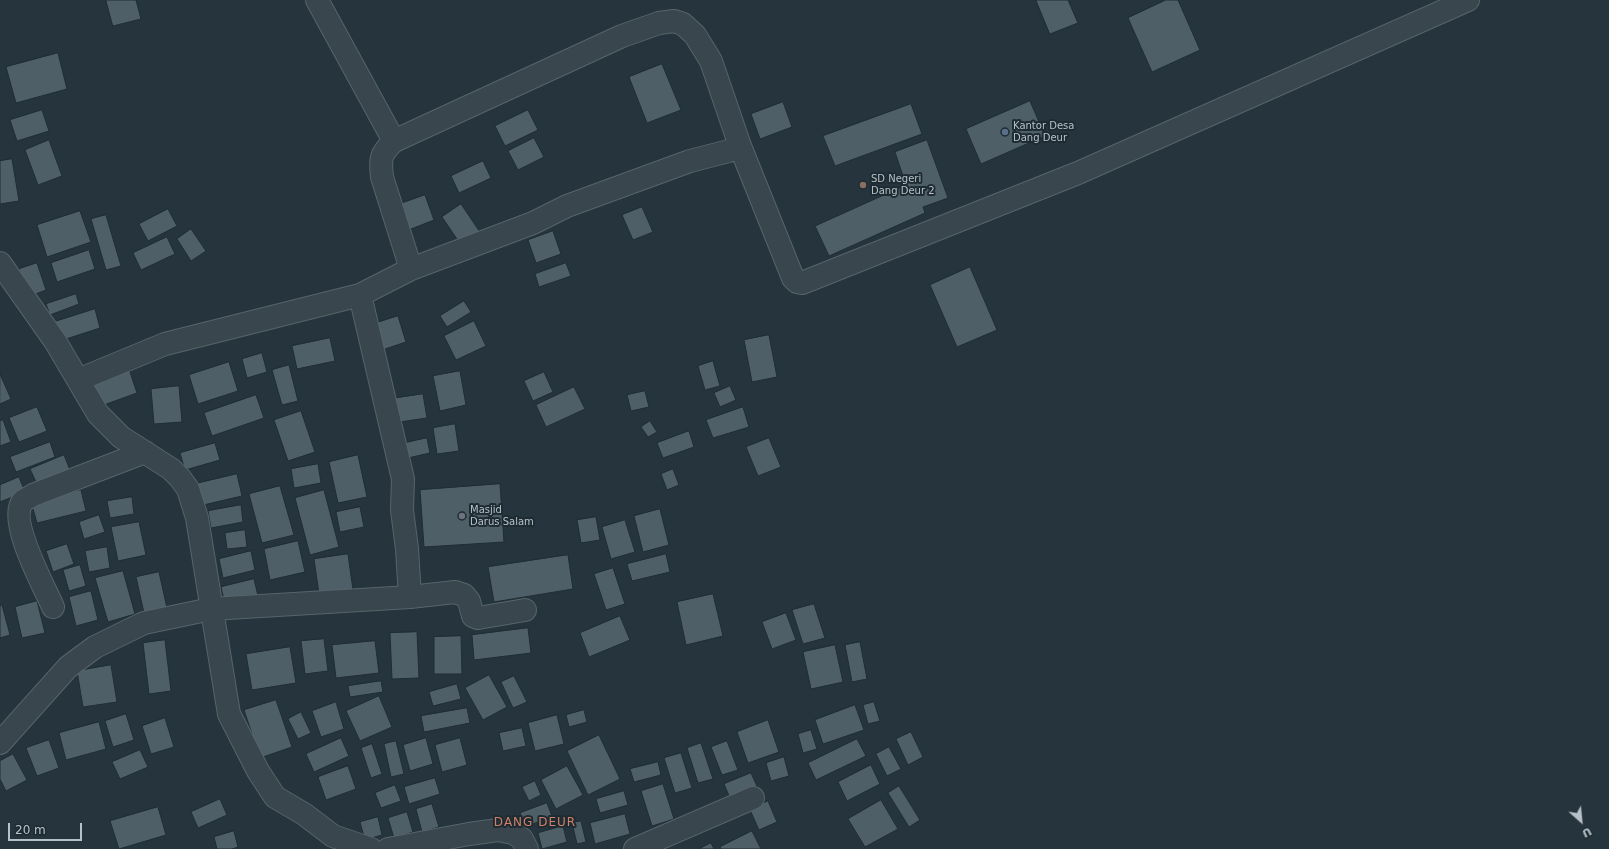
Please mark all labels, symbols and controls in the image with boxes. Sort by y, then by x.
place label: Kantor Desa Dang Deur [1013,120,1074,144]
marker: Kantor Desa Dang Deur [1000,127,1010,137]
place label: SD Negeri Dang Deur 2 [871,173,935,196]
marker: SD Negeri Dang Deur 2 [858,180,868,190]
place label: Masjid Darus Salam [470,504,534,528]
marker: Masjid Darus Salam [457,511,467,521]
north arrow [1561,801,1601,841]
scale bar [10,815,84,841]
district label: DANG DEUR [494,816,576,830]
text: 20 m [15,823,46,837]
text: U [1580,824,1594,840]

